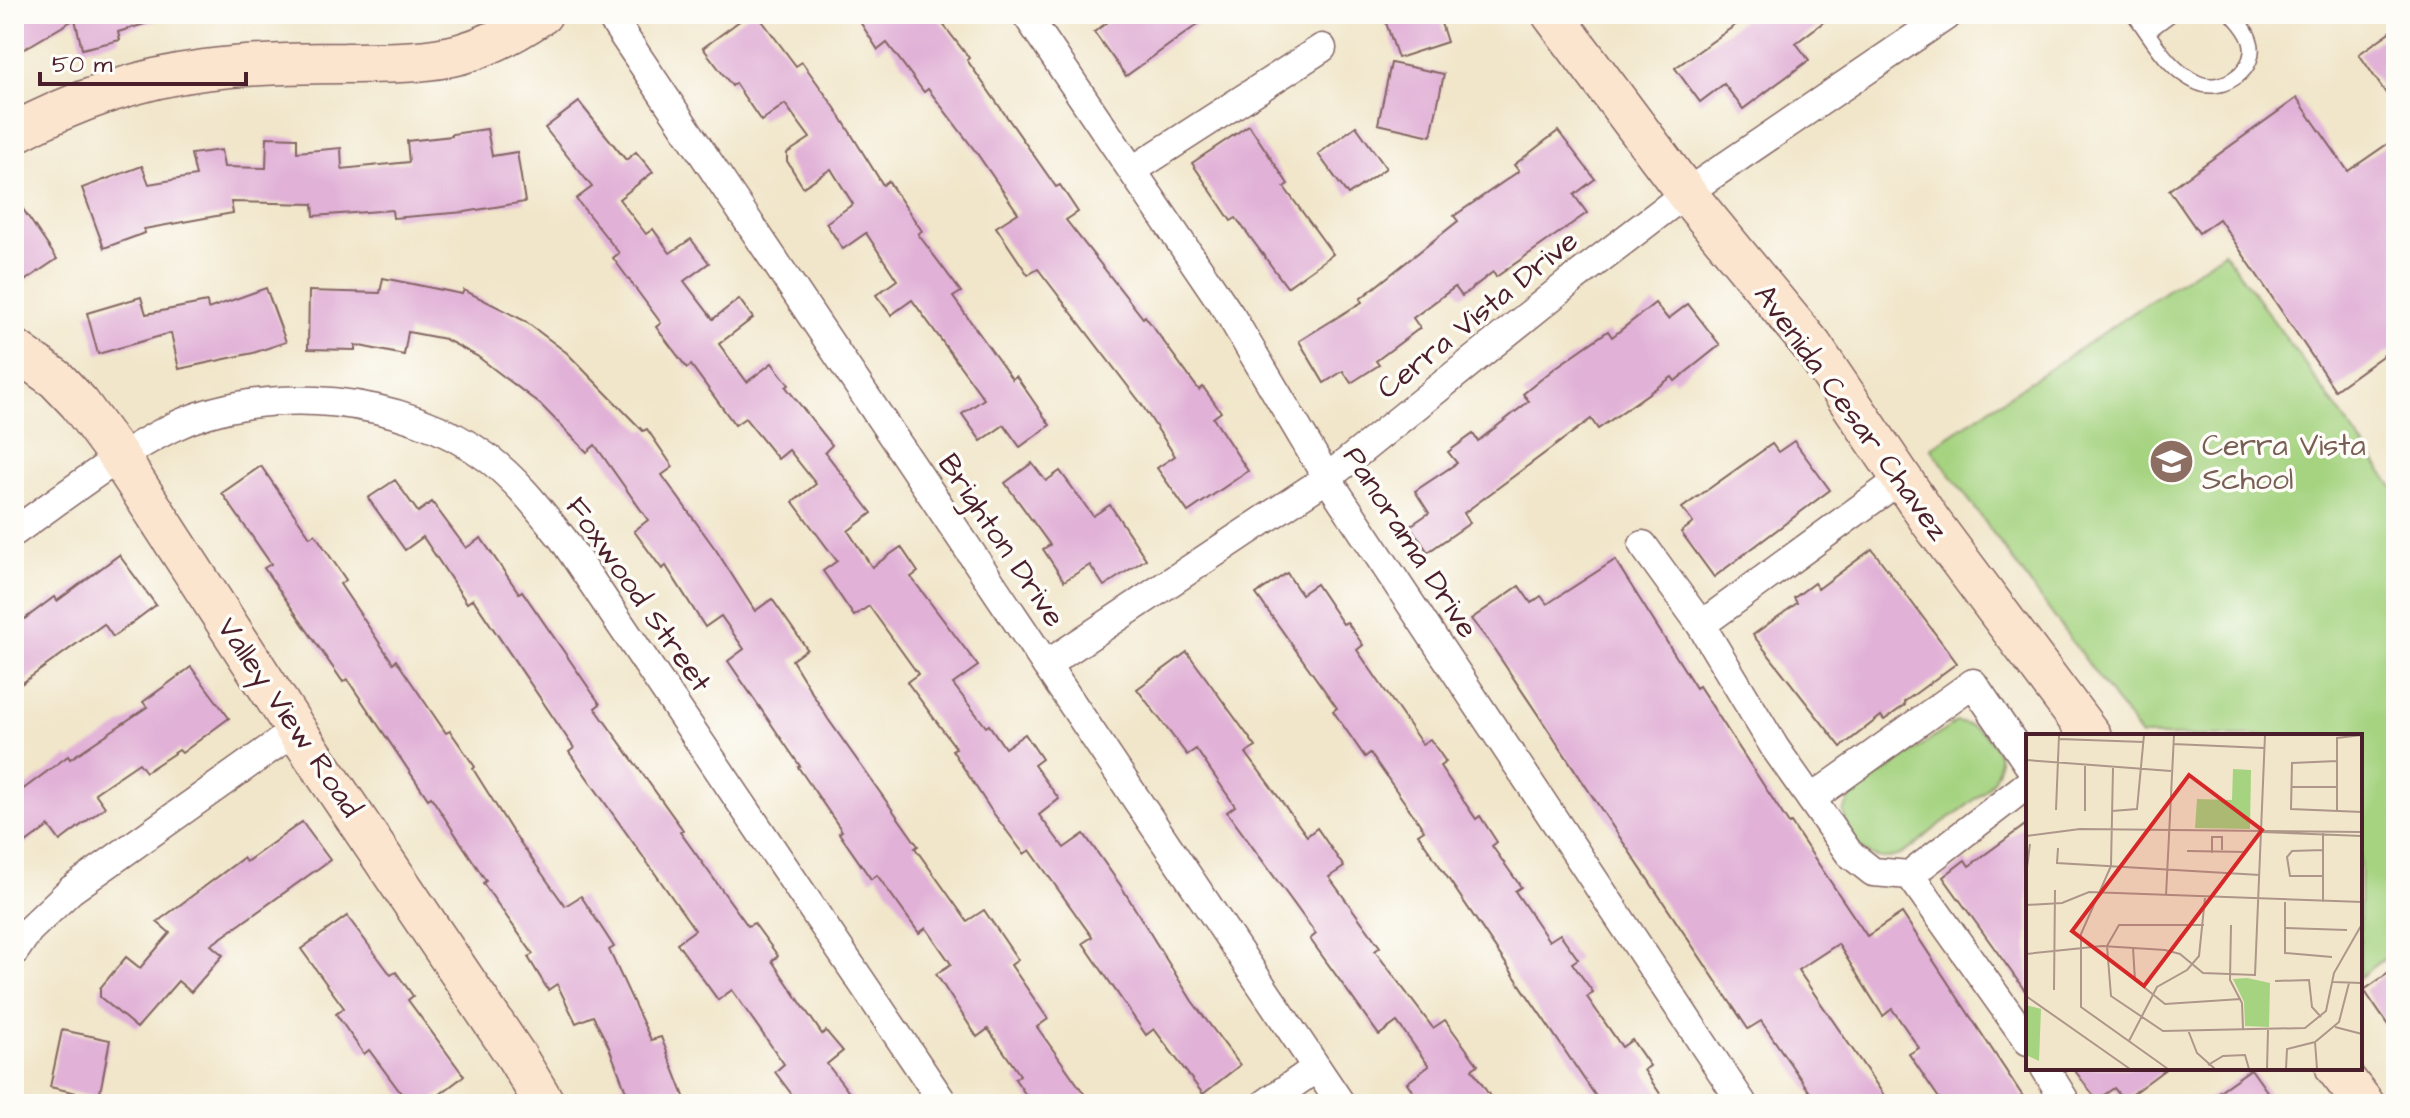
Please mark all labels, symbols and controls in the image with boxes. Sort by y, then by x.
scale bar [40,36,246,86]
text: 50 m [52,48,113,82]
street label: Cerra Vista Drive [1368,220,1587,409]
street label: Avenida Cesar Chavez [1744,276,1959,549]
place label: Cerra Vista School [2202,425,2366,501]
street label: Panorama Drive [1332,438,1488,647]
school or university icon: Cerra Vista School [2147,438,2195,486]
street label: Brighton Drive [927,445,1075,636]
street label: Foxwood Street [555,488,721,701]
street label: Valley View Road [206,609,372,826]
inset map [2026,734,2362,1070]

